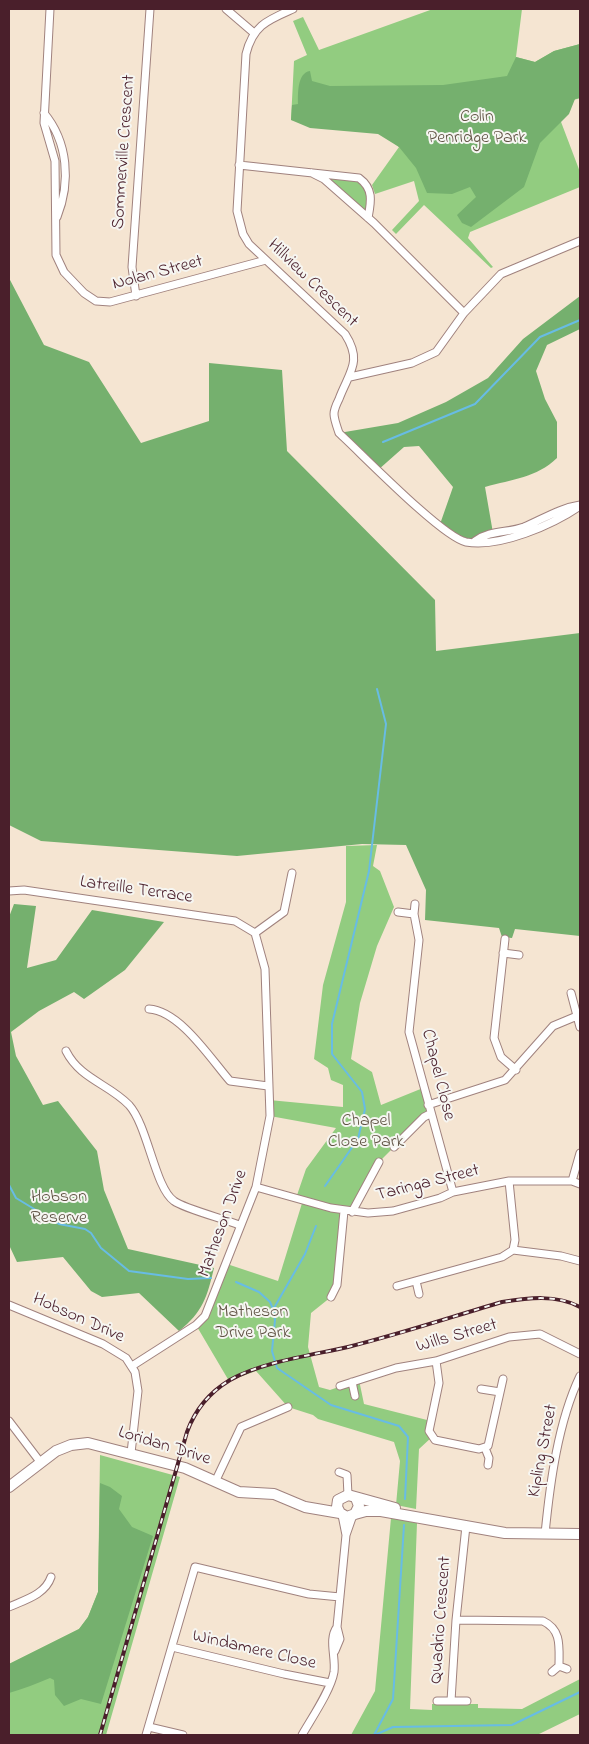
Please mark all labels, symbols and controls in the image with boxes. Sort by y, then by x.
street label: Sommerville Crescent [109,74,141,230]
park label: Colin Penridge Park [428,107,526,150]
street label: Hillview Crescent [262,235,362,333]
street label: Nolan Street [111,252,205,296]
street label: Latreille Terrace [78,872,194,910]
street label: Chapel Close [415,1027,459,1123]
park label: Chapel Close Park [328,1111,404,1154]
street label: Taringa Street [374,1161,482,1207]
street label: Matheson Drive [195,1167,253,1281]
park label: Hobson Reserve [31,1187,87,1230]
street label: Hobson Drive [29,1289,127,1349]
park label: Matheson Drive Park [216,1302,290,1345]
street label: Wills Street [414,1315,500,1359]
street label: Kipling Street [524,1403,564,1499]
street label: Loridan Drive [115,1423,213,1471]
street label: Quadrio Crescent [427,1555,457,1685]
street label: Windamere Close [190,1626,318,1676]

